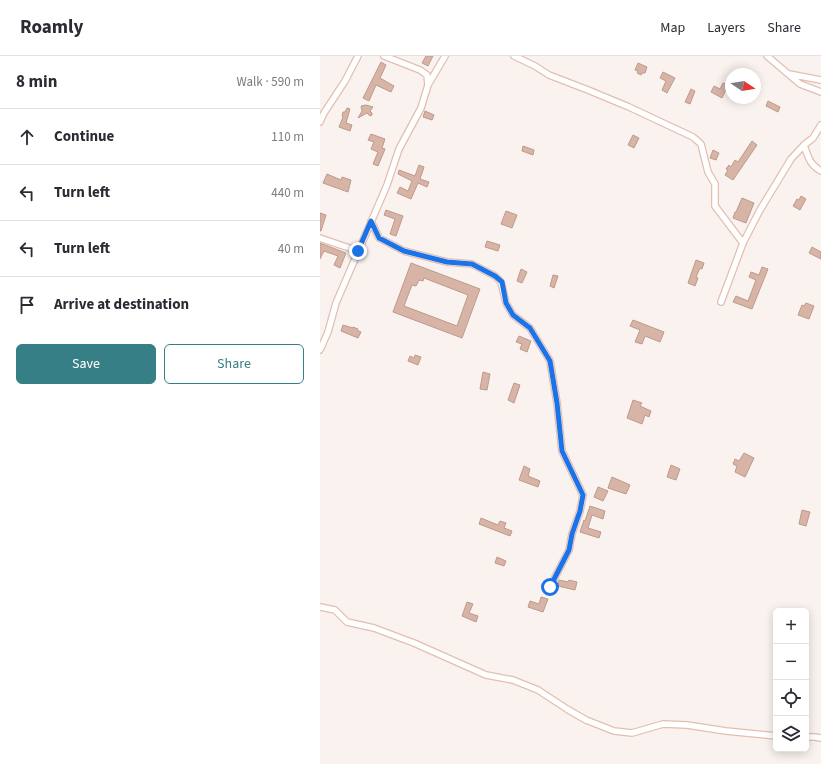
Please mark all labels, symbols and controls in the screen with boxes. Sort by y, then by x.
text: Roamly [20,14,83,41]
text: Map [660,18,685,38]
text: Layers [707,18,745,38]
text: Share [767,18,801,38]
north arrow [725,68,761,104]
text: 8 min [16,70,57,94]
text: Walk · 590 m [236,73,304,91]
icon: ahead [16,126,38,148]
text: Continue [54,126,114,147]
text: 110 m [271,128,304,146]
icon: left [16,182,38,204]
text: Turn left [54,182,110,203]
text: 440 m [271,184,304,202]
icon: left [16,238,38,260]
text: Turn left [54,238,110,259]
text: 40 m [278,240,304,258]
route end [349,242,367,260]
icon: arrive [16,294,38,316]
text: Arrive at destination [54,294,189,315]
button: Save [16,344,156,384]
button: Share [164,344,304,384]
route start [541,578,559,596]
map controls [773,608,809,752]
button: + [773,608,809,644]
button: − [773,644,809,680]
button: locate [773,680,809,716]
button: layers [773,716,809,752]

